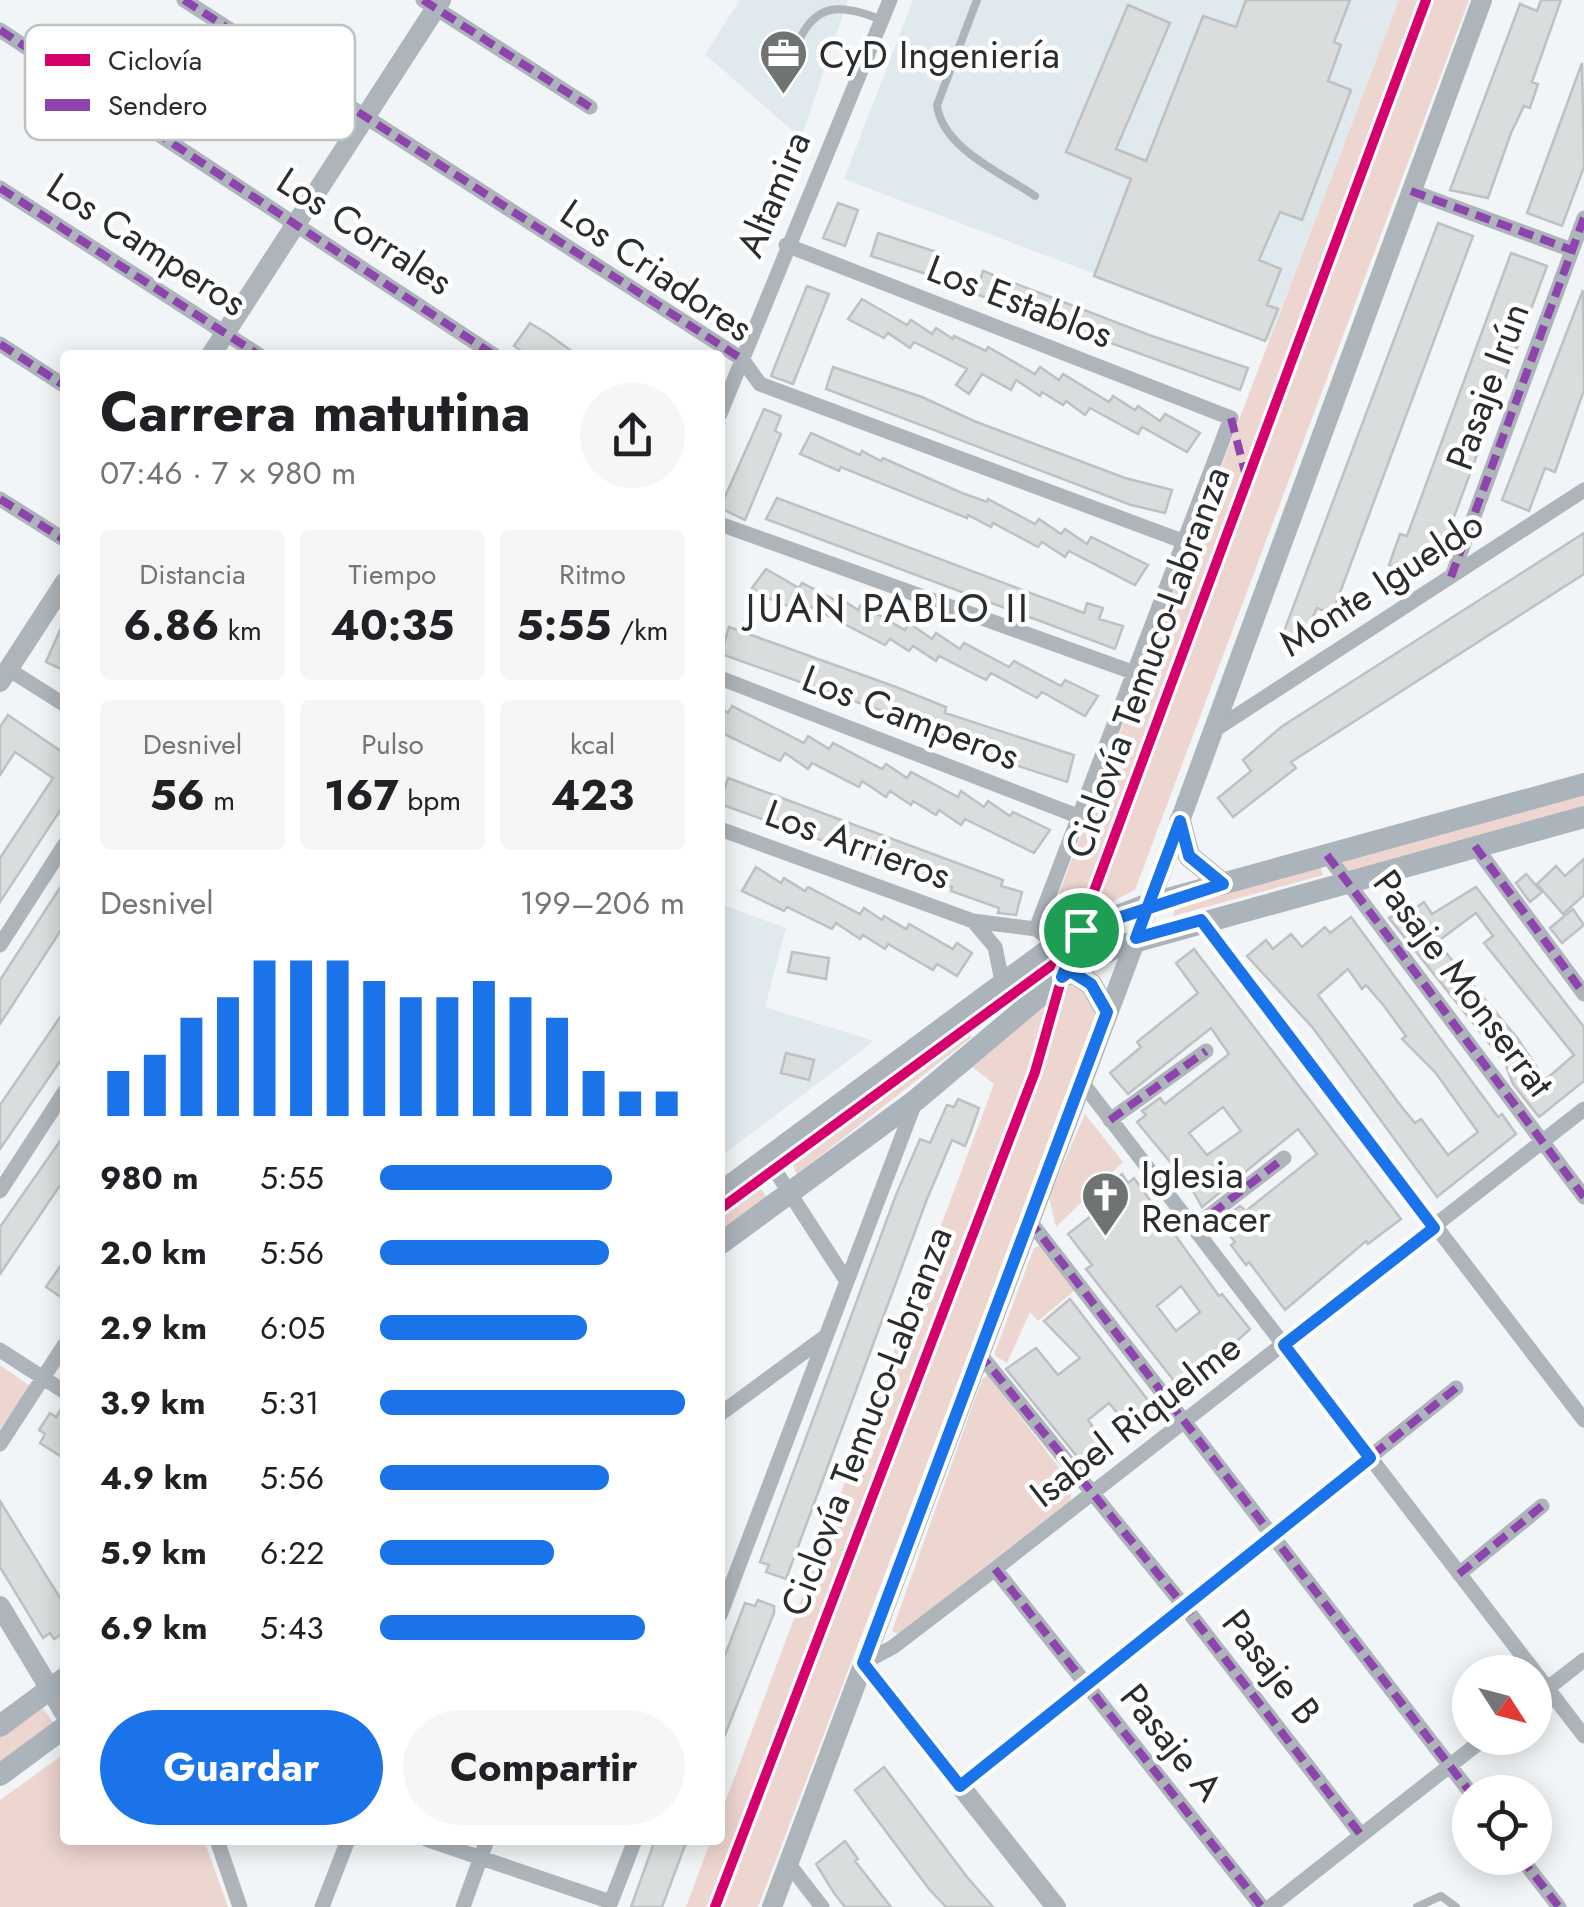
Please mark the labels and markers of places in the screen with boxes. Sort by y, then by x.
place label: CyD Ingeniería [819,27,1060,82]
office icon: CyD Ingeniería [758,28,810,96]
pin [1039,888,1124,973]
place label: Iglesia Renacer [1141,1147,1271,1246]
church icon: Iglesia Renacer [1080,1170,1132,1238]

